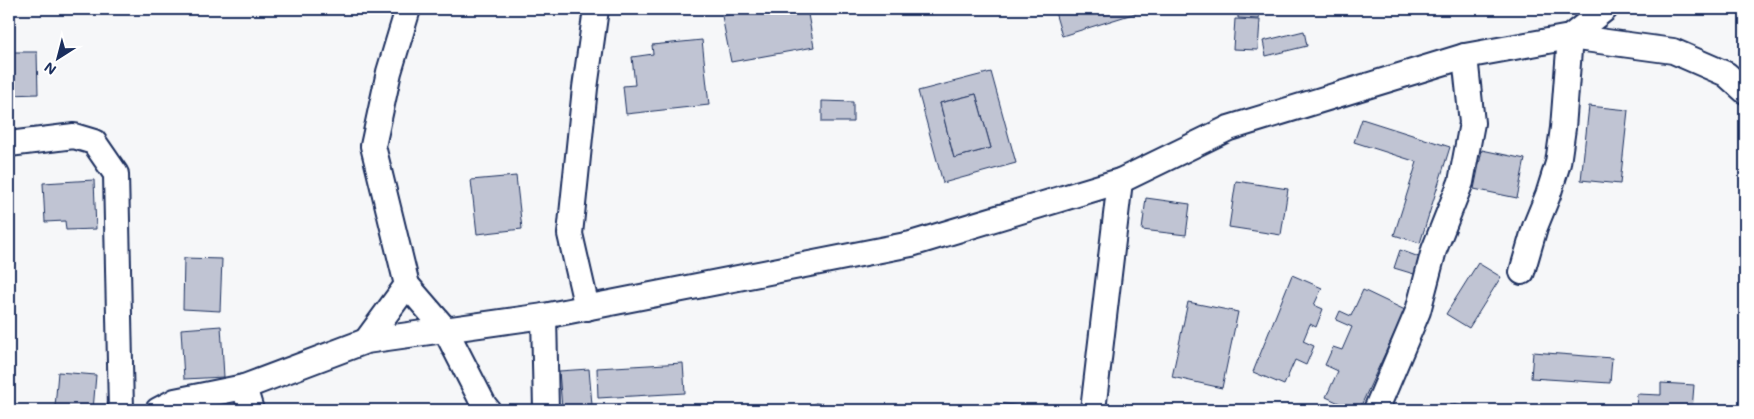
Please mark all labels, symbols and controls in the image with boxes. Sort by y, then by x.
north arrow [32,32,82,82]
text: N [40,58,60,80]

